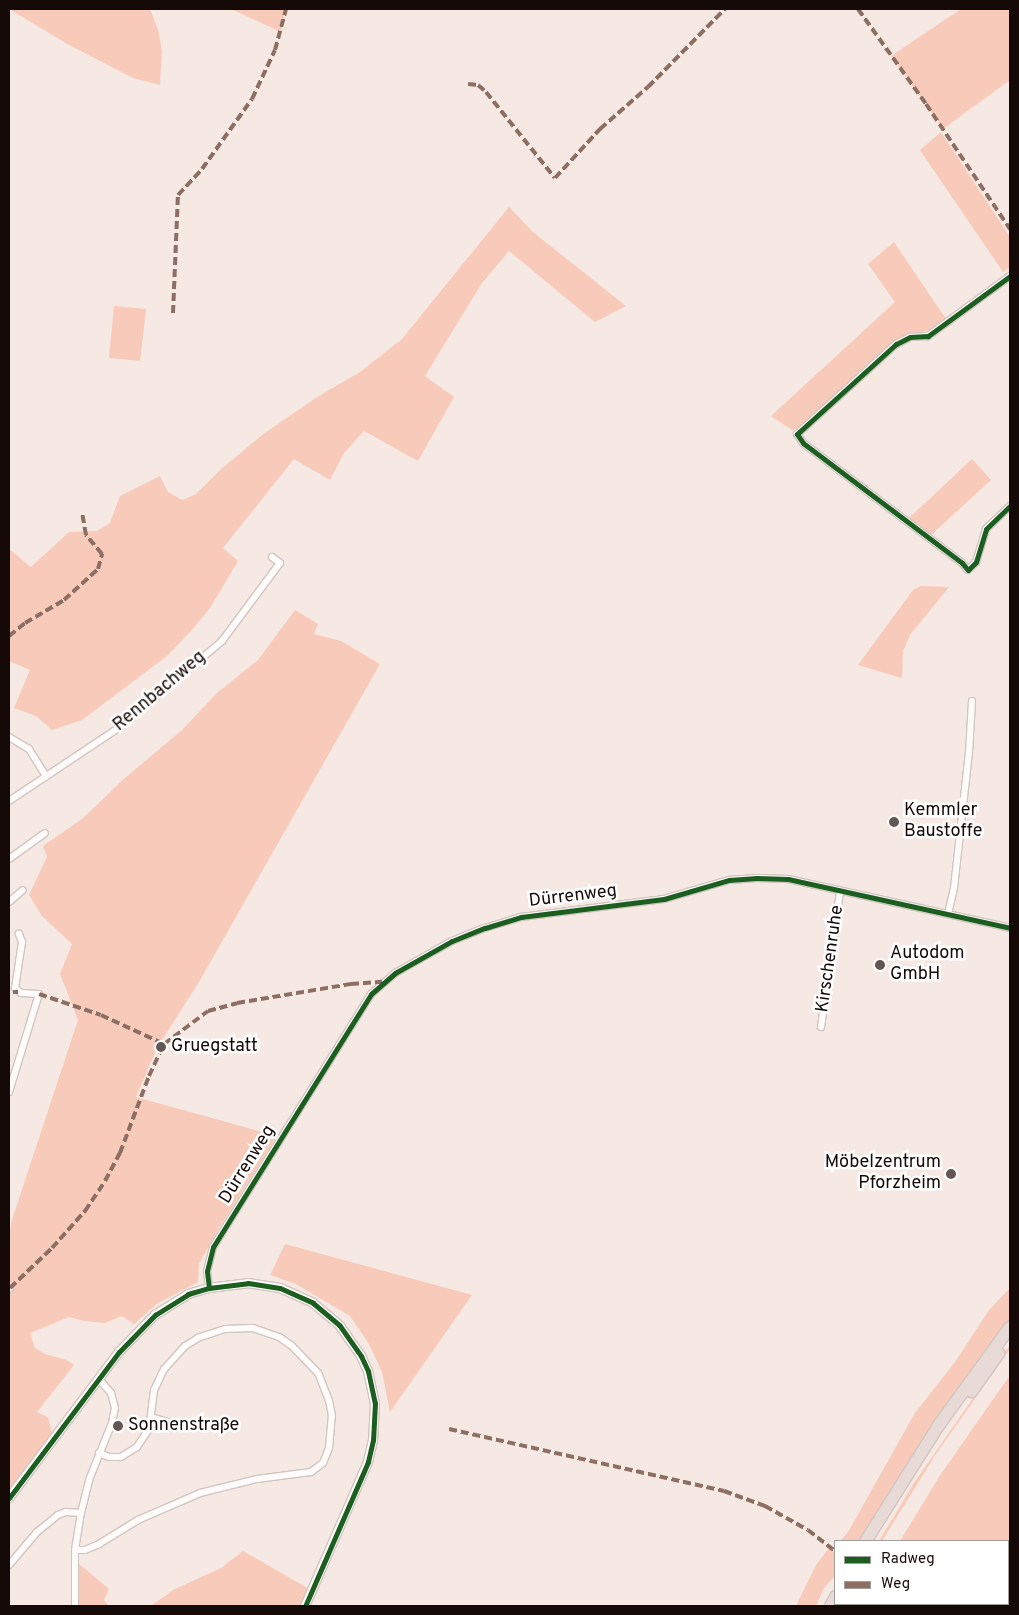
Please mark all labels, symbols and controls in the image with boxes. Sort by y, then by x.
street label: Rennbachweg [109,647,211,737]
place label: Kemmler Baustoffe [904,801,982,844]
marker: Kemmler Baustoffe [888,816,900,828]
street label: Dürrenweg [528,881,618,913]
street label: Kirschenruhe [813,904,849,1014]
place label: Autodom GmbH [890,944,965,986]
marker: Autodom GmbH [874,959,886,971]
place label: Gruegstatt [171,1036,258,1058]
marker: Gruegstatt [155,1041,167,1053]
street label: Dürrenweg [215,1122,281,1208]
place label: Möbelzentrum Pforzheim [825,1153,941,1196]
marker: Möbelzentrum Pforzheim [945,1168,957,1180]
place label: Sonnenstraße [128,1415,239,1437]
marker: Sonnenstraße [112,1420,124,1432]
legend [834,1540,1009,1605]
text: Radweg [881,1550,935,1569]
text: Weg [881,1575,910,1594]

